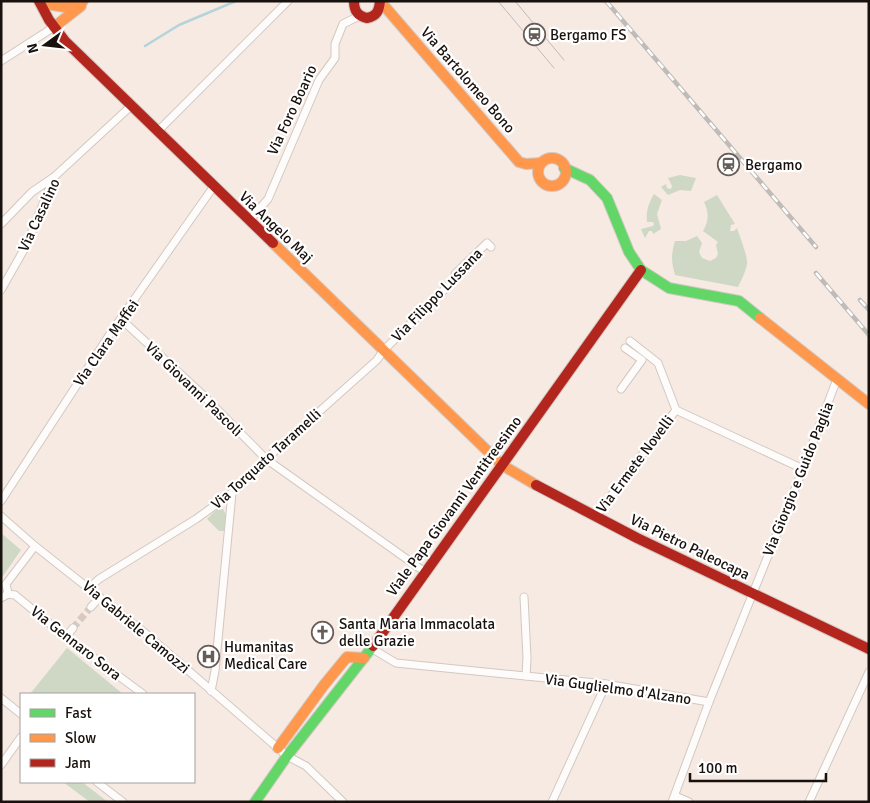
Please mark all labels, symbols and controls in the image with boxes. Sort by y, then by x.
north arrow [20,20,70,70]
street label: Via Bartolomeo Bono [417,23,519,137]
station icon: Bergamo FS [522,23,546,47]
place label: Bergamo FS [550,26,627,44]
text: N [23,41,42,55]
street label: Via Foro Boario [263,62,321,158]
station icon: Bergamo [717,153,741,177]
place label: Bergamo [745,156,802,174]
street label: Via Casalino [14,175,64,254]
street label: Via Angelo Maj [235,187,317,267]
street label: Via Filippo Lussana [388,244,486,346]
street label: Via Clara Maffei [69,296,143,390]
street label: Via Giovanni Pascoli [141,338,247,440]
street label: Via Giorgio e Guido Paglia [759,399,837,559]
street label: Via Torquato Taramelli [207,405,325,513]
street label: Viale Papa Giovanni Ventitreesimo [383,412,526,600]
street label: Via Ermete Novelli [592,412,678,516]
street label: Via Pietro Paleocapa [627,510,753,584]
street label: Via Gabriele Camozzi [79,577,193,677]
street label: Via Gennaro Sora [27,602,125,684]
place label: Santa Maria Immacolata delle Grazie [339,615,495,650]
church icon: Santa Maria Immacolata delle Grazie [311,621,335,645]
place label: Humanitas Medical Care [224,638,307,673]
hospital icon: Humanitas Medical Care [196,644,220,668]
street label: Via Guglielmo d'Alzano [544,670,693,708]
legend [20,693,195,783]
text: Fast [65,704,92,722]
text: Slow [65,729,96,747]
scale bar [690,750,826,782]
text: Jam [65,754,91,772]
text: 100 m [698,759,738,777]

